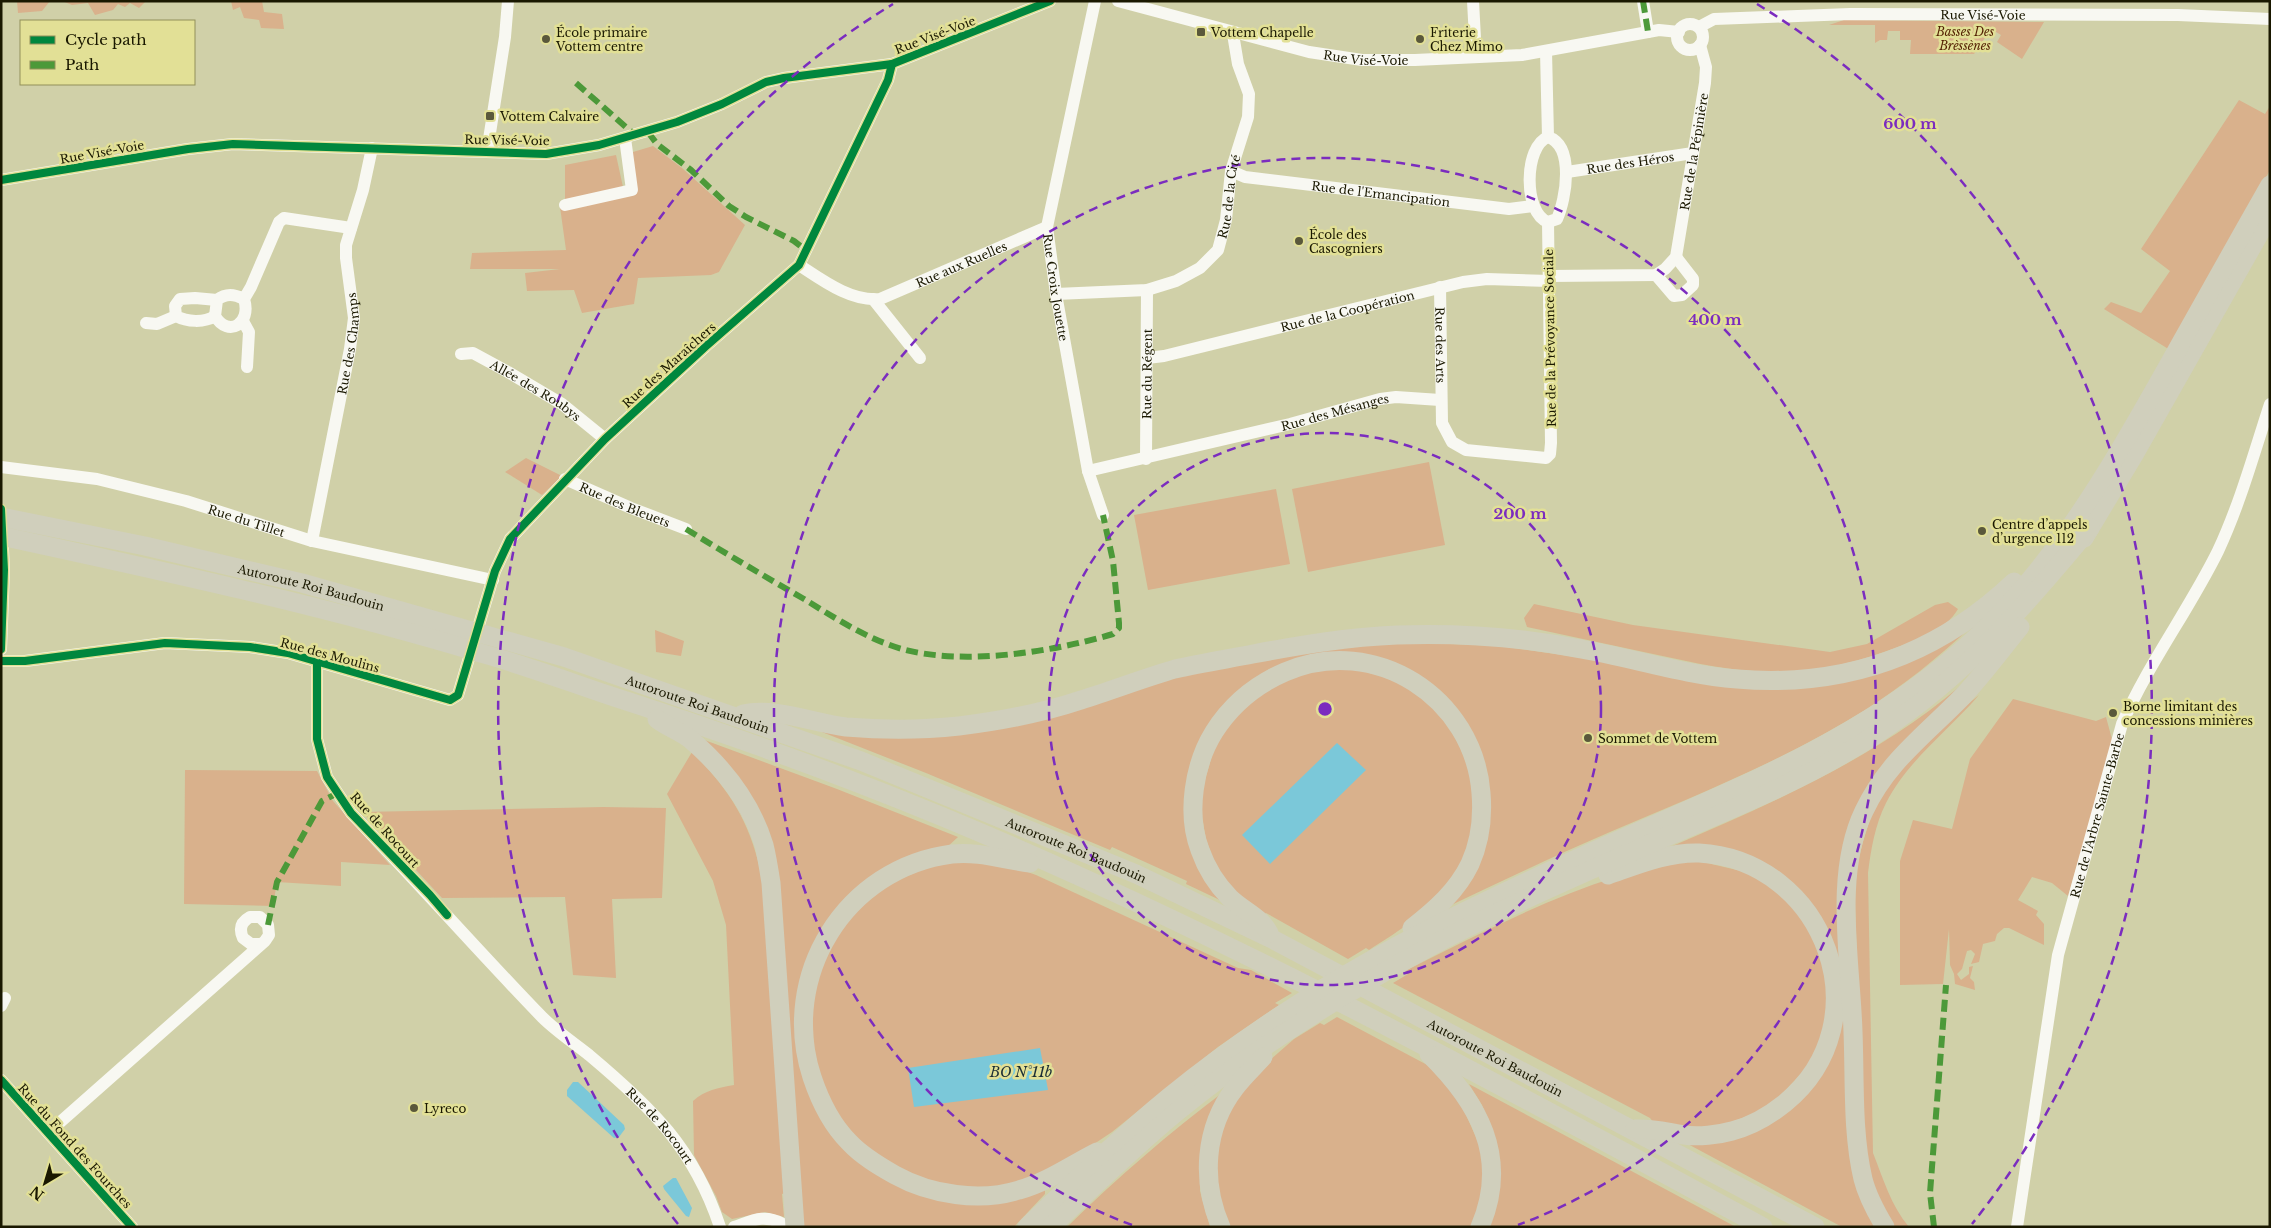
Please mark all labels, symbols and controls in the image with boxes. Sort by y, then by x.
street label: Rue Visé-Voie [1940,7,2026,22]
street label: Rue Visé-Voie [893,13,978,57]
legend [20,20,195,85]
place label: École primaire Vottem centre [555,24,647,54]
park label: Basses Des Brèssènes [1935,24,1994,53]
place label: Vottem Chapelle [1210,25,1314,40]
place label: Friterie Chez Mimo [1430,25,1503,54]
marker: Vottem Chapelle [1195,26,1207,38]
text: Cycle path [65,30,147,49]
marker: École primaire Vottem centre [540,33,552,45]
marker: Friterie Chez Mimo [1414,33,1426,45]
street label: Rue Visé-Voie [1322,47,1409,68]
text: Path [65,55,99,74]
street label: Rue de la Pépinière [1676,92,1711,211]
place label: Vottem Calvaire [499,109,599,124]
marker: Vottem Calvaire [484,110,496,122]
text: 600 m [1883,114,1937,133]
street label: Rue Visé-Voie [464,132,550,148]
street label: Rue Visé-Voie [59,137,145,167]
street label: Rue des Héros [1585,148,1675,176]
street label: Rue de la Cité [1214,152,1243,240]
street label: Rue de l'Emancipation [1311,178,1451,209]
place label: École des Cascogniers [1309,226,1383,256]
street label: Rue Croix Jouette [1040,232,1072,342]
marker: École des Cascogniers [1293,235,1305,247]
street label: Rue aux Ruelles [913,238,1009,290]
street label: Rue de la Prévoyance Sociale [1541,249,1559,427]
street label: Rue de la Coopération [1279,287,1416,334]
street label: Rue des Champs [334,292,362,396]
street label: Rue des Arts [1433,307,1449,383]
text: 400 m [1688,310,1742,329]
street label: Rue des Maraîchers [619,319,719,411]
street label: Rue du Régent [1139,328,1154,419]
street label: Allée des Roubys [487,356,584,424]
street label: Rue des Mésanges [1279,390,1390,433]
street label: Rue des Bleuets [577,479,672,530]
street label: Rue du Tillet [206,501,287,540]
text: 200 m [1494,504,1547,523]
place label: Centre d’appels d’urgence 112 [1992,517,2087,546]
marker: Centre d’appels d’urgence 112 [1976,525,1988,537]
street label: Autoroute Roi Baudouin [235,560,386,613]
street label: Rue des Moulins [279,635,381,675]
street label: Autoroute Roi Baudouin [623,671,771,736]
place label: Borne limitant des concessions minières [2123,699,2253,728]
centre of rings [1316,700,1334,718]
marker: Borne limitant des concessions minières [2107,707,2119,719]
place label: Sommet de Vottem [1598,731,1717,746]
street label: Rue de l'Arbre Sainte-Barbe [2067,731,2127,900]
marker: Sommet de Vottem [1582,732,1594,744]
street label: Rue de Rocourt [347,789,423,871]
street label: Autoroute Roi Baudouin [1003,813,1149,886]
street label: Autoroute Roi Baudouin [1424,1015,1566,1099]
water label: BO N°11b [989,1063,1052,1081]
street label: Rue du Fond des Fourches [15,1081,135,1211]
street label: Rue de Rocourt [623,1084,697,1167]
place label: Lyreco [424,1101,466,1116]
marker: Lyreco [408,1102,420,1114]
north arrow [20,1158,70,1208]
text: N [26,1182,48,1204]

